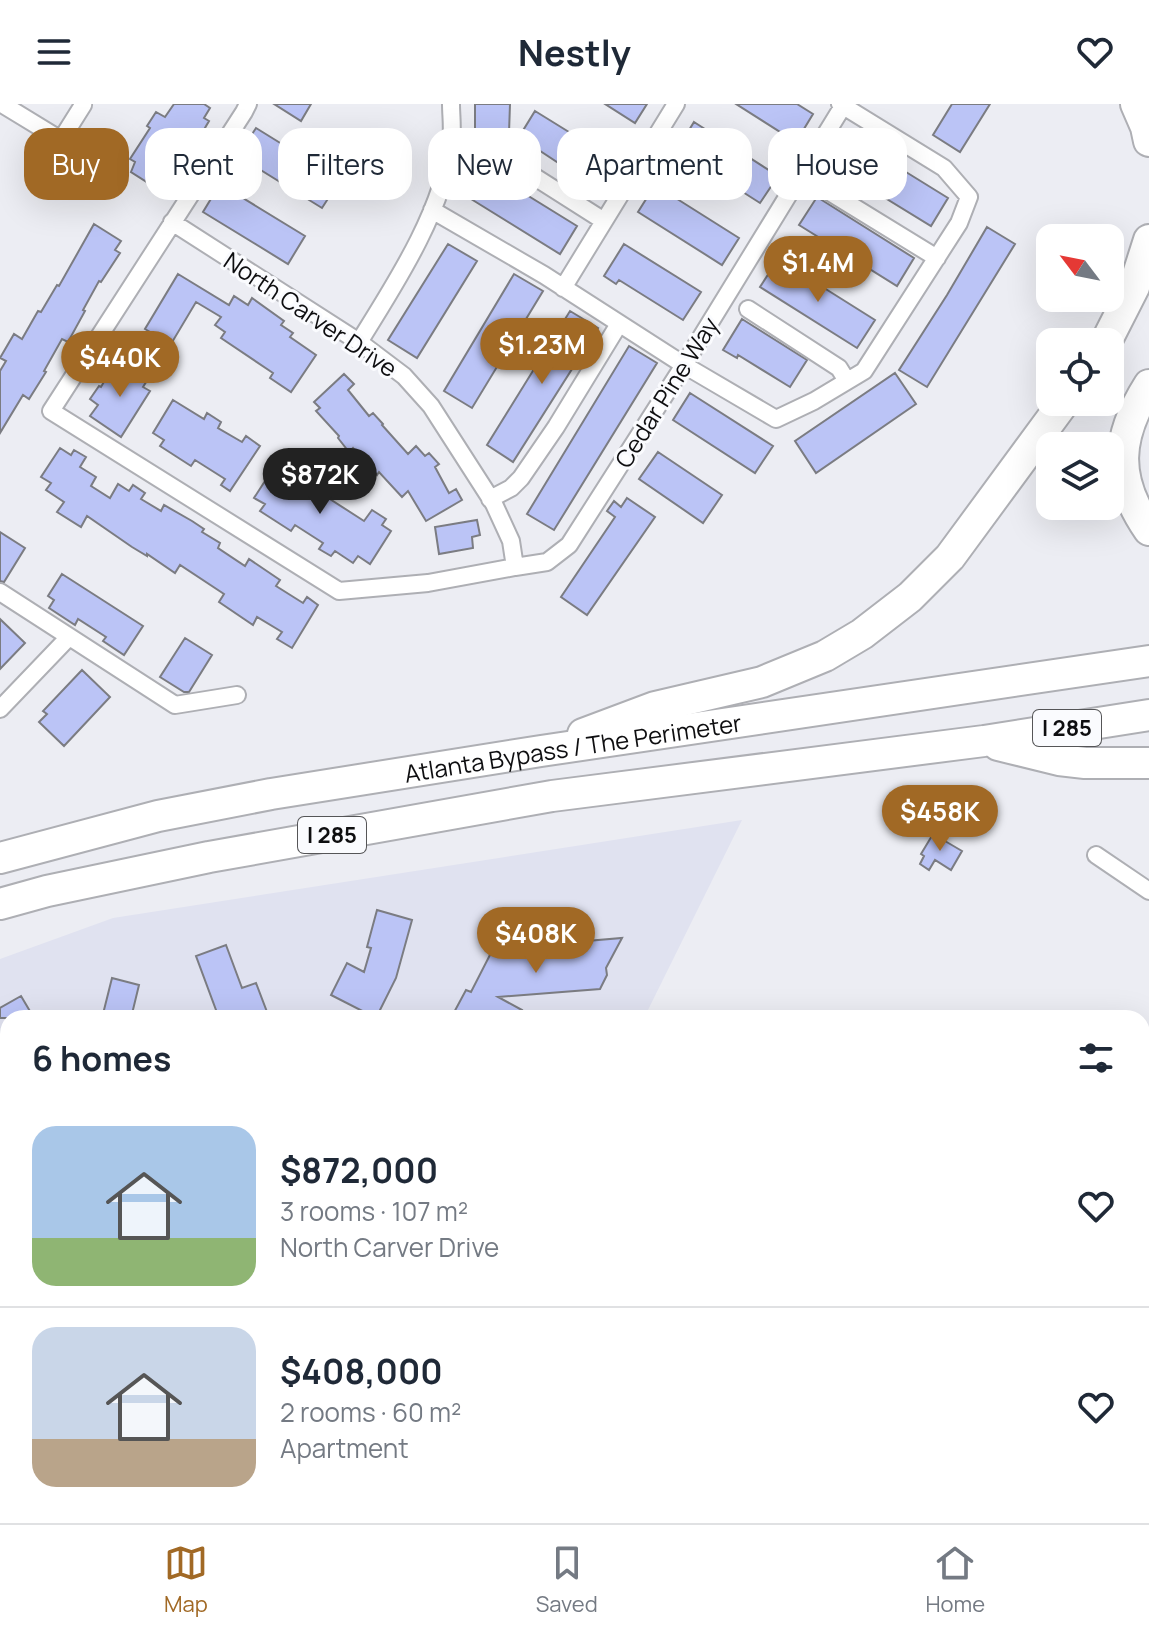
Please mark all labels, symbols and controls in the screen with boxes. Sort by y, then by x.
text: Nestly [518,28,631,77]
icon: menu [32,30,76,74]
icon: heart [1073,30,1117,74]
chip: Buy [24,128,129,200]
chip: Rent [145,128,262,200]
chip: Filters [278,128,412,200]
chip: New [428,128,541,200]
chip: Apartment [557,128,752,200]
chip: House [768,128,907,200]
north arrow [1036,224,1124,312]
map controls [1036,224,1124,520]
pin: $1.4M [762,236,874,304]
street label: North Carver Drive [218,244,404,384]
text: $1.4M [782,244,854,280]
street label: Cedar Pine Way [606,310,726,474]
pin: $1.23M [477,318,607,386]
text: $1.23M [498,326,586,362]
button: locate [1036,328,1124,416]
pin: $440K [64,331,176,399]
text: $440K [79,339,161,375]
button: layers [1036,432,1124,520]
pin: $872K [264,448,376,516]
text: $872K [281,456,359,492]
street label: Atlanta Bypass / The Perimeter [402,705,744,789]
road number: I 285 [1033,710,1101,746]
pin: $458K [884,785,996,853]
text: $458K [900,793,980,829]
road number: I 285 [298,817,366,853]
pin: $408K [480,907,592,975]
text: $408K [495,915,577,951]
text: 6 homes [32,1035,171,1081]
icon: filters [1074,1036,1118,1080]
text: $872,000 [280,1147,438,1193]
icon: home [96,1158,192,1254]
icon: heart [1074,1184,1118,1228]
text: 3 rooms · 107 m² [280,1193,468,1229]
text: North Carver Drive [280,1229,499,1265]
text: $408,000 [280,1348,443,1394]
icon: home [96,1359,192,1455]
icon: heart [1074,1385,1118,1429]
text: 2 rooms · 60 m² [280,1394,462,1430]
text: Apartment [280,1430,409,1466]
tab: Map [164,1541,208,1619]
tab: Saved [536,1541,598,1619]
tab: Home [926,1541,985,1619]

